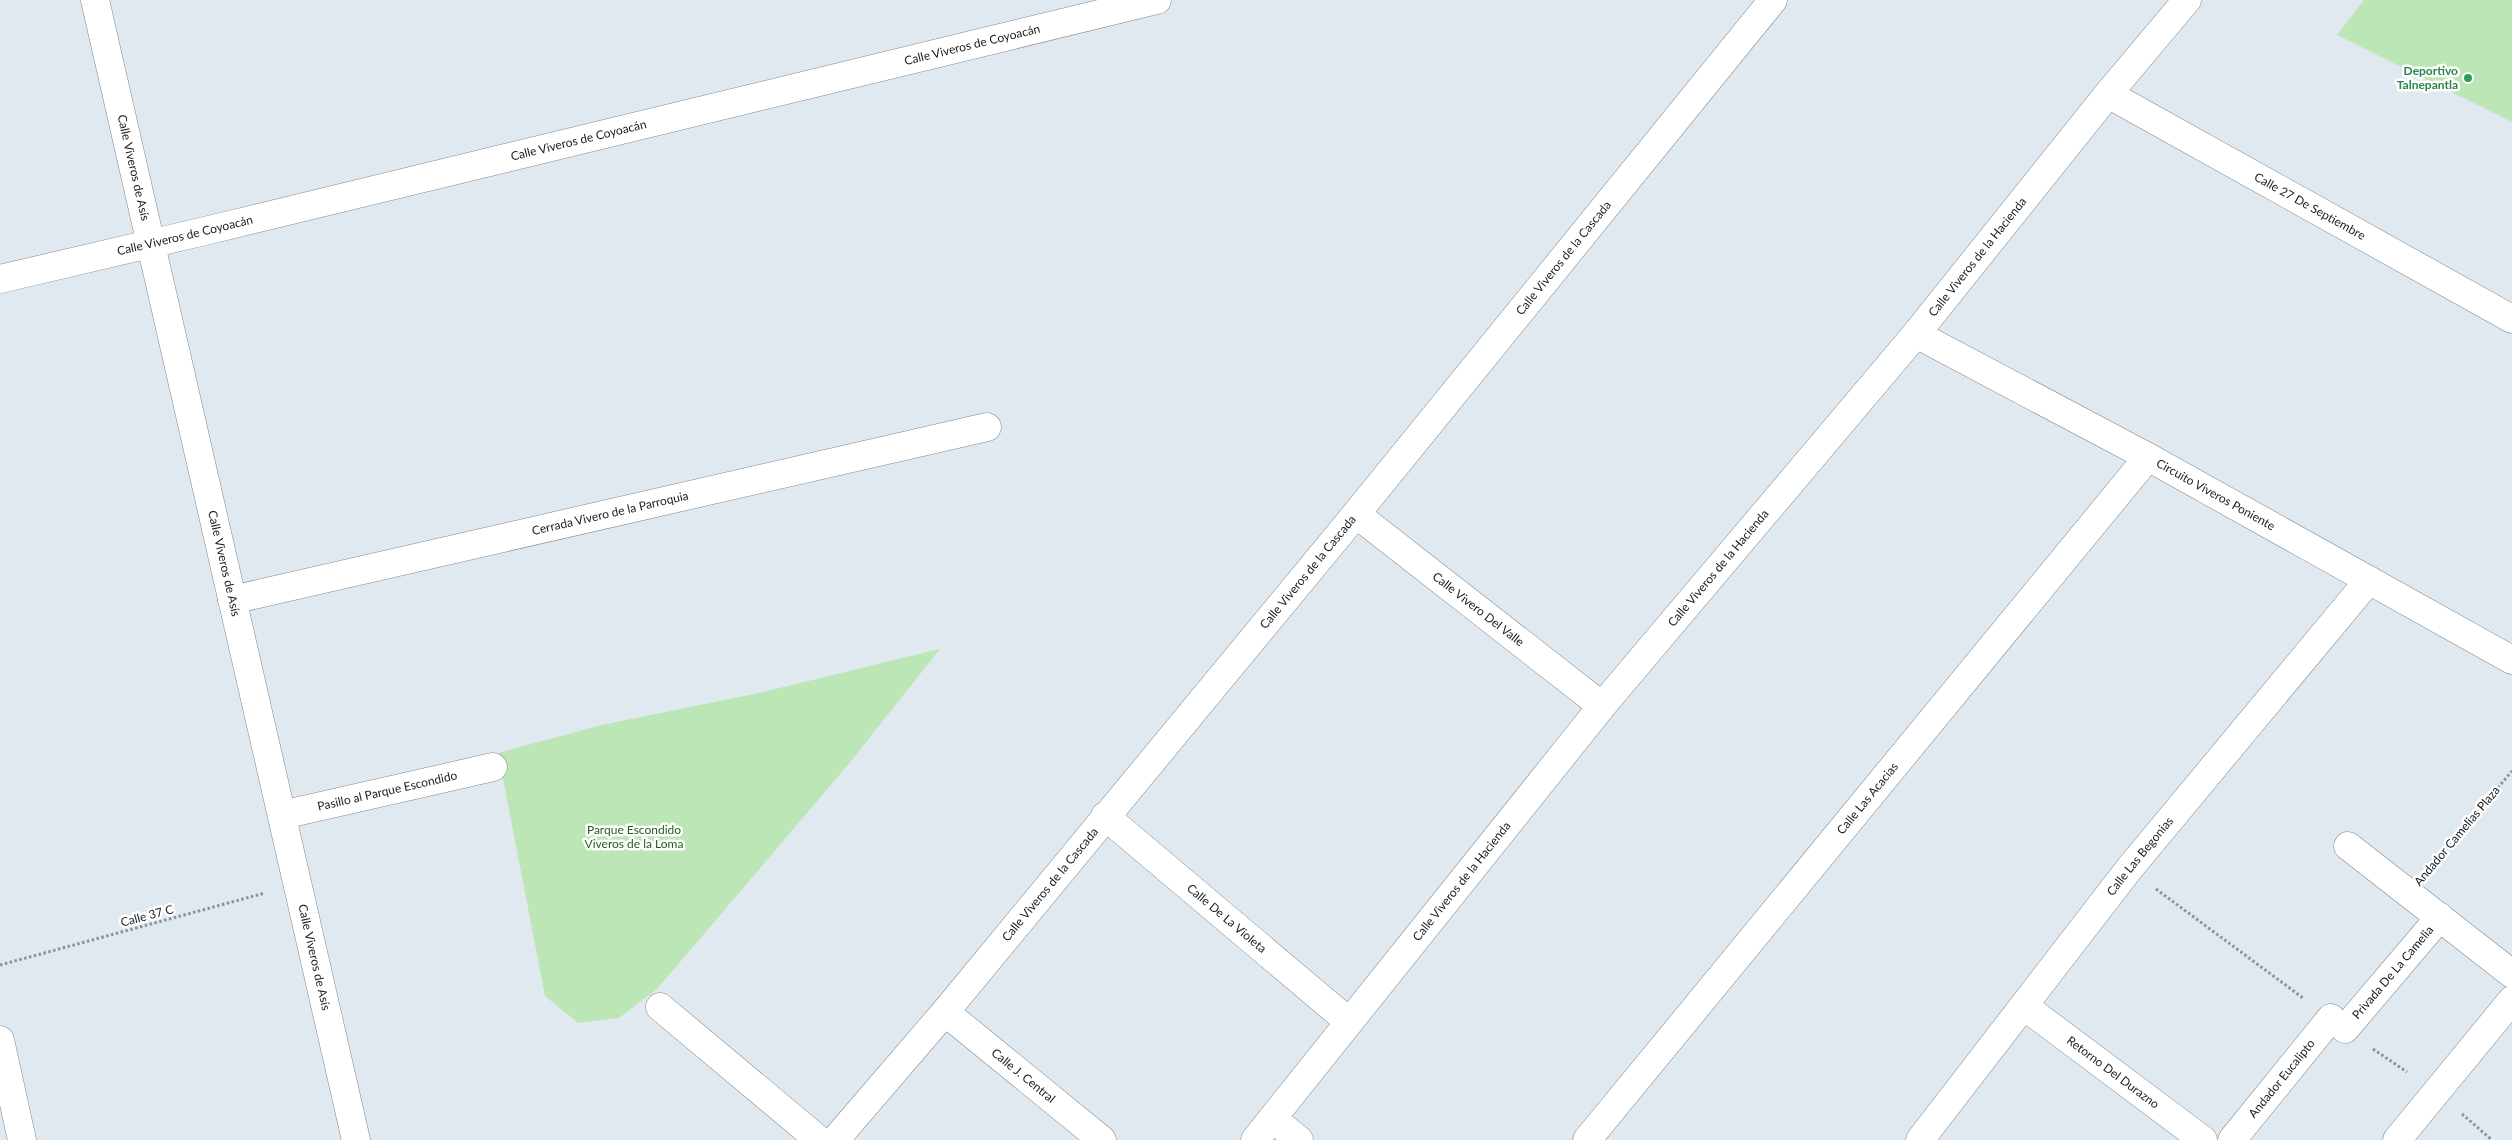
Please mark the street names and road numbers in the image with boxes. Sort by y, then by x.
street label: Calle Viveros de Coyoacán [903,21,1041,68]
street label: Calle Viveros de Asís [114,113,153,222]
street label: Calle Viveros de Coyoacán [509,116,648,164]
street label: Calle 27 De Septiembre [2252,169,2368,243]
street label: Calle Viveros de la Hacienda [1925,194,2029,319]
street label: Calle Viveros de la Cascada [1512,198,1614,318]
street label: Calle Viveros de Coyoacán [115,212,254,258]
street label: Circuito Viveros Poniente [2154,455,2278,533]
street label: Cerrada Vivero de la Parroquia [530,488,690,538]
street label: Calle Viveros de la Hacienda [1664,506,1772,630]
street label: Calle Viveros de Asís [205,509,244,618]
street label: Calle Viveros de la Cascada [1256,512,1359,632]
street label: Calle Vivero Del Valle [1430,569,1527,649]
street label: Calle Las Acacias [1833,759,1901,837]
street label: Pasillo al Parque Escondido [316,767,459,814]
street label: Andador Camelias Plaza [2410,783,2503,889]
street label: Calle Las Begonias [2103,814,2176,899]
street label: Calle Viveros de la Hacienda [1409,818,1514,944]
street label: Calle Viveros de la Cascada [999,824,1101,944]
street label: Calle De La Violeta [1184,880,1270,956]
street label: Calle 37 C [119,901,175,930]
street label: Calle Viveros de Asís [295,903,334,1012]
street label: Privada De La Camelia [2349,922,2436,1022]
street label: Retorno Del Durazno [2064,1033,2163,1112]
street label: Andador Eucalipto [2245,1036,2318,1121]
street label: Calle J. Central [989,1045,1059,1106]

